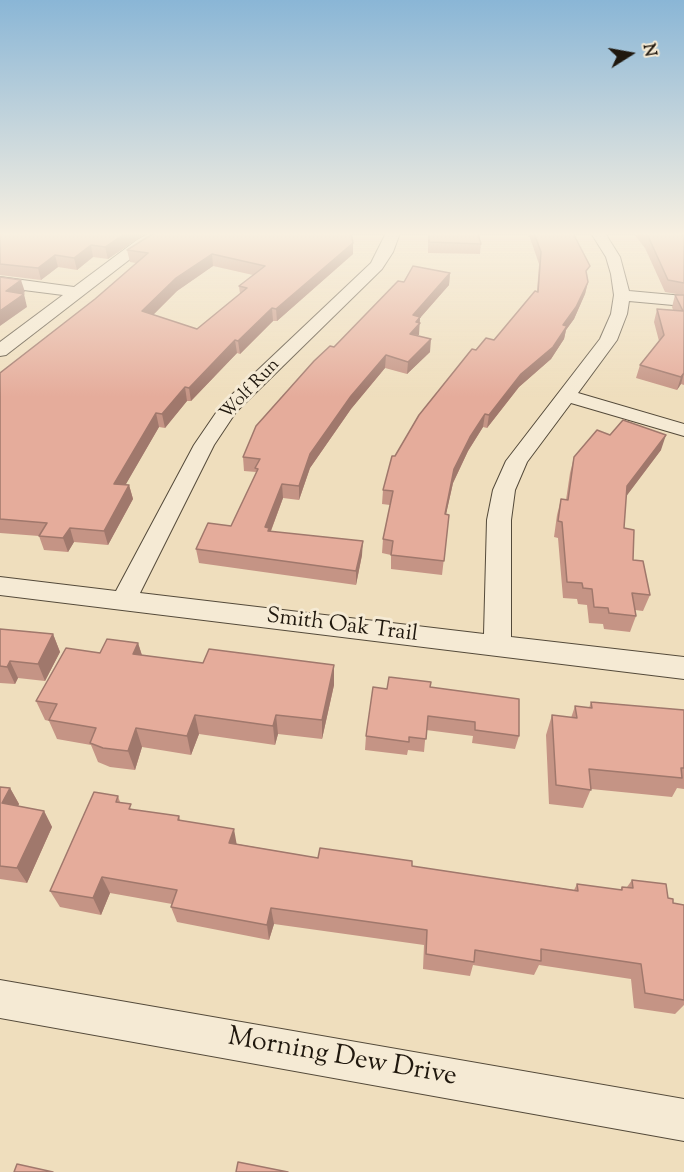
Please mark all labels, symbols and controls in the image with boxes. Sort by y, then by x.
north arrow [600,24,660,84]
text: N [636,42,661,59]
street label: Wolf Run [217,355,285,425]
street label: Smith Oak Trail [265,605,419,649]
street label: Morning Dew Drive [225,1023,459,1095]

